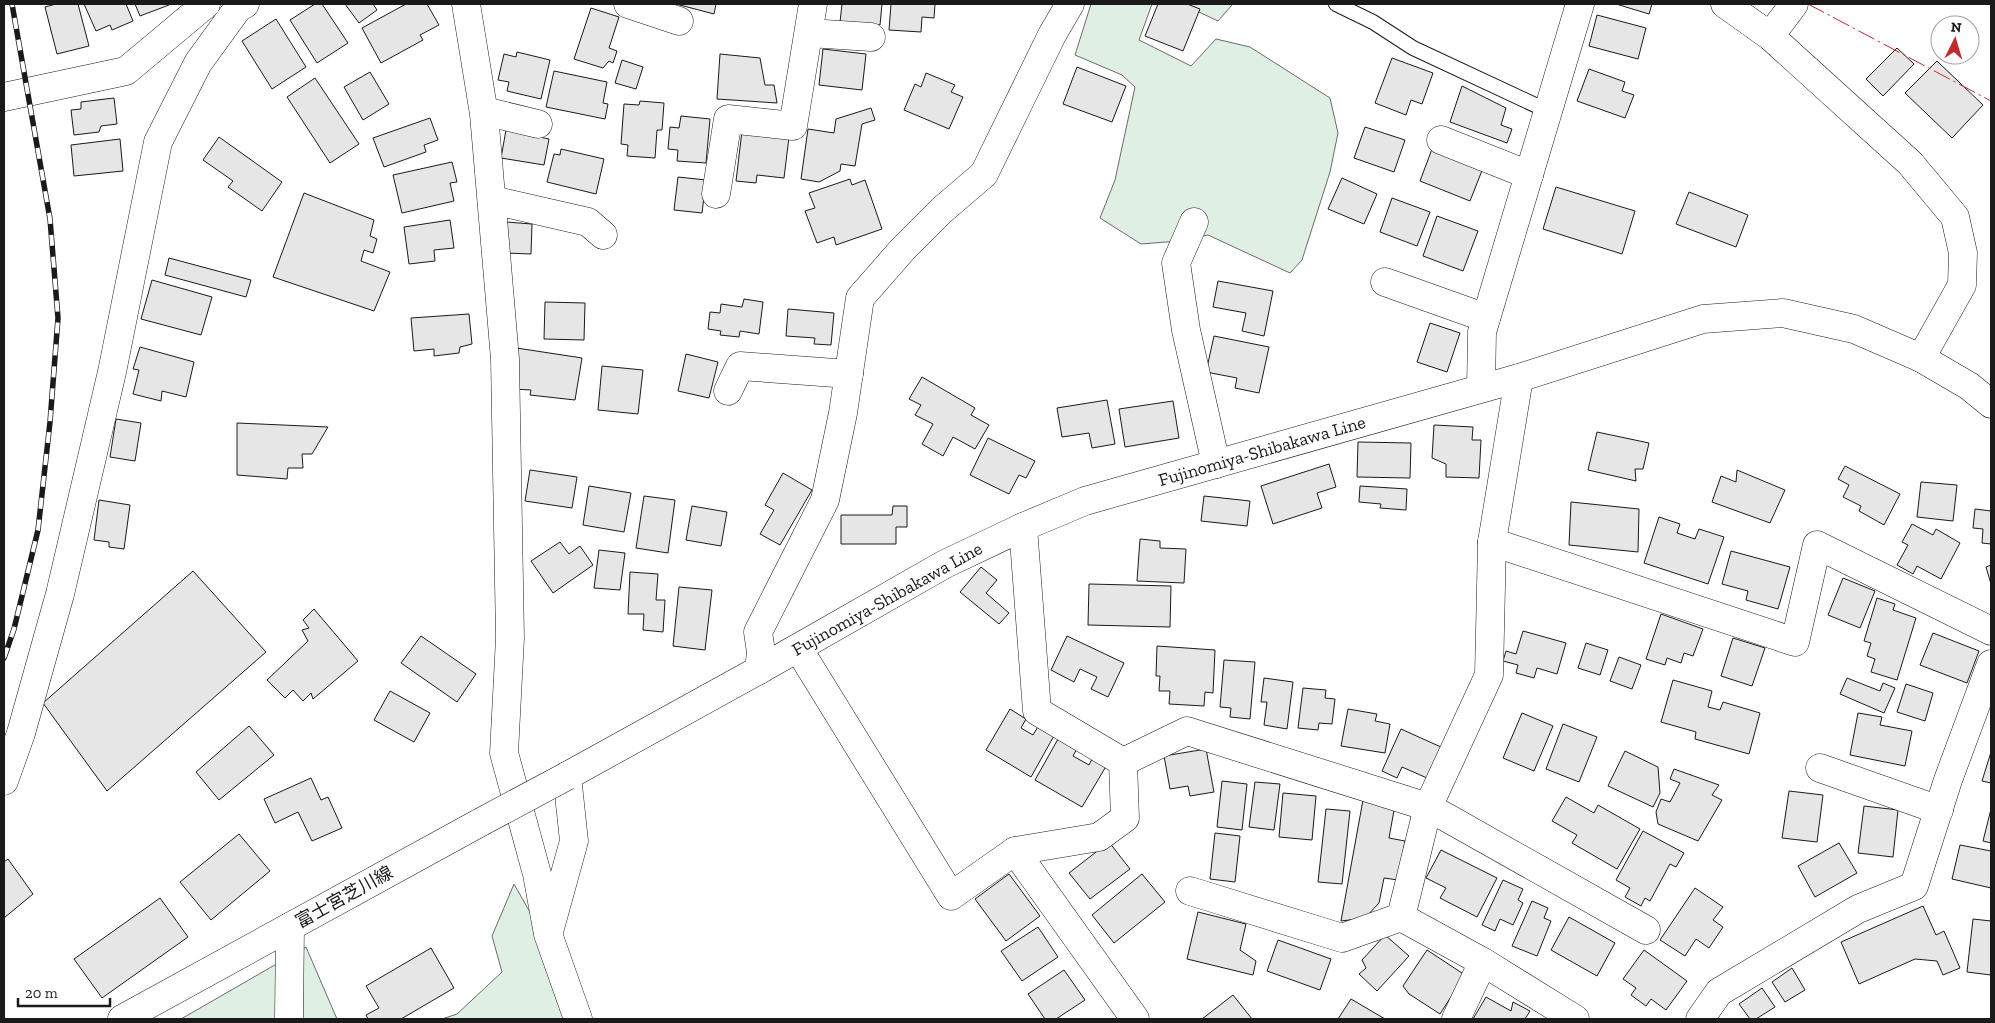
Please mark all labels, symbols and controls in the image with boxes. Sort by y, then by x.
north arrow [1930,15,1980,65]
text: N [1950,19,1962,37]
street label: Fujinomiya-Shibakawa Line [1156,411,1368,491]
street label: Fujinomiya-Shibakawa Line [788,537,986,661]
street label: 富士宮芝川線 [291,861,397,933]
scale bar [18,976,110,1008]
text: 20 m [25,984,58,1002]

